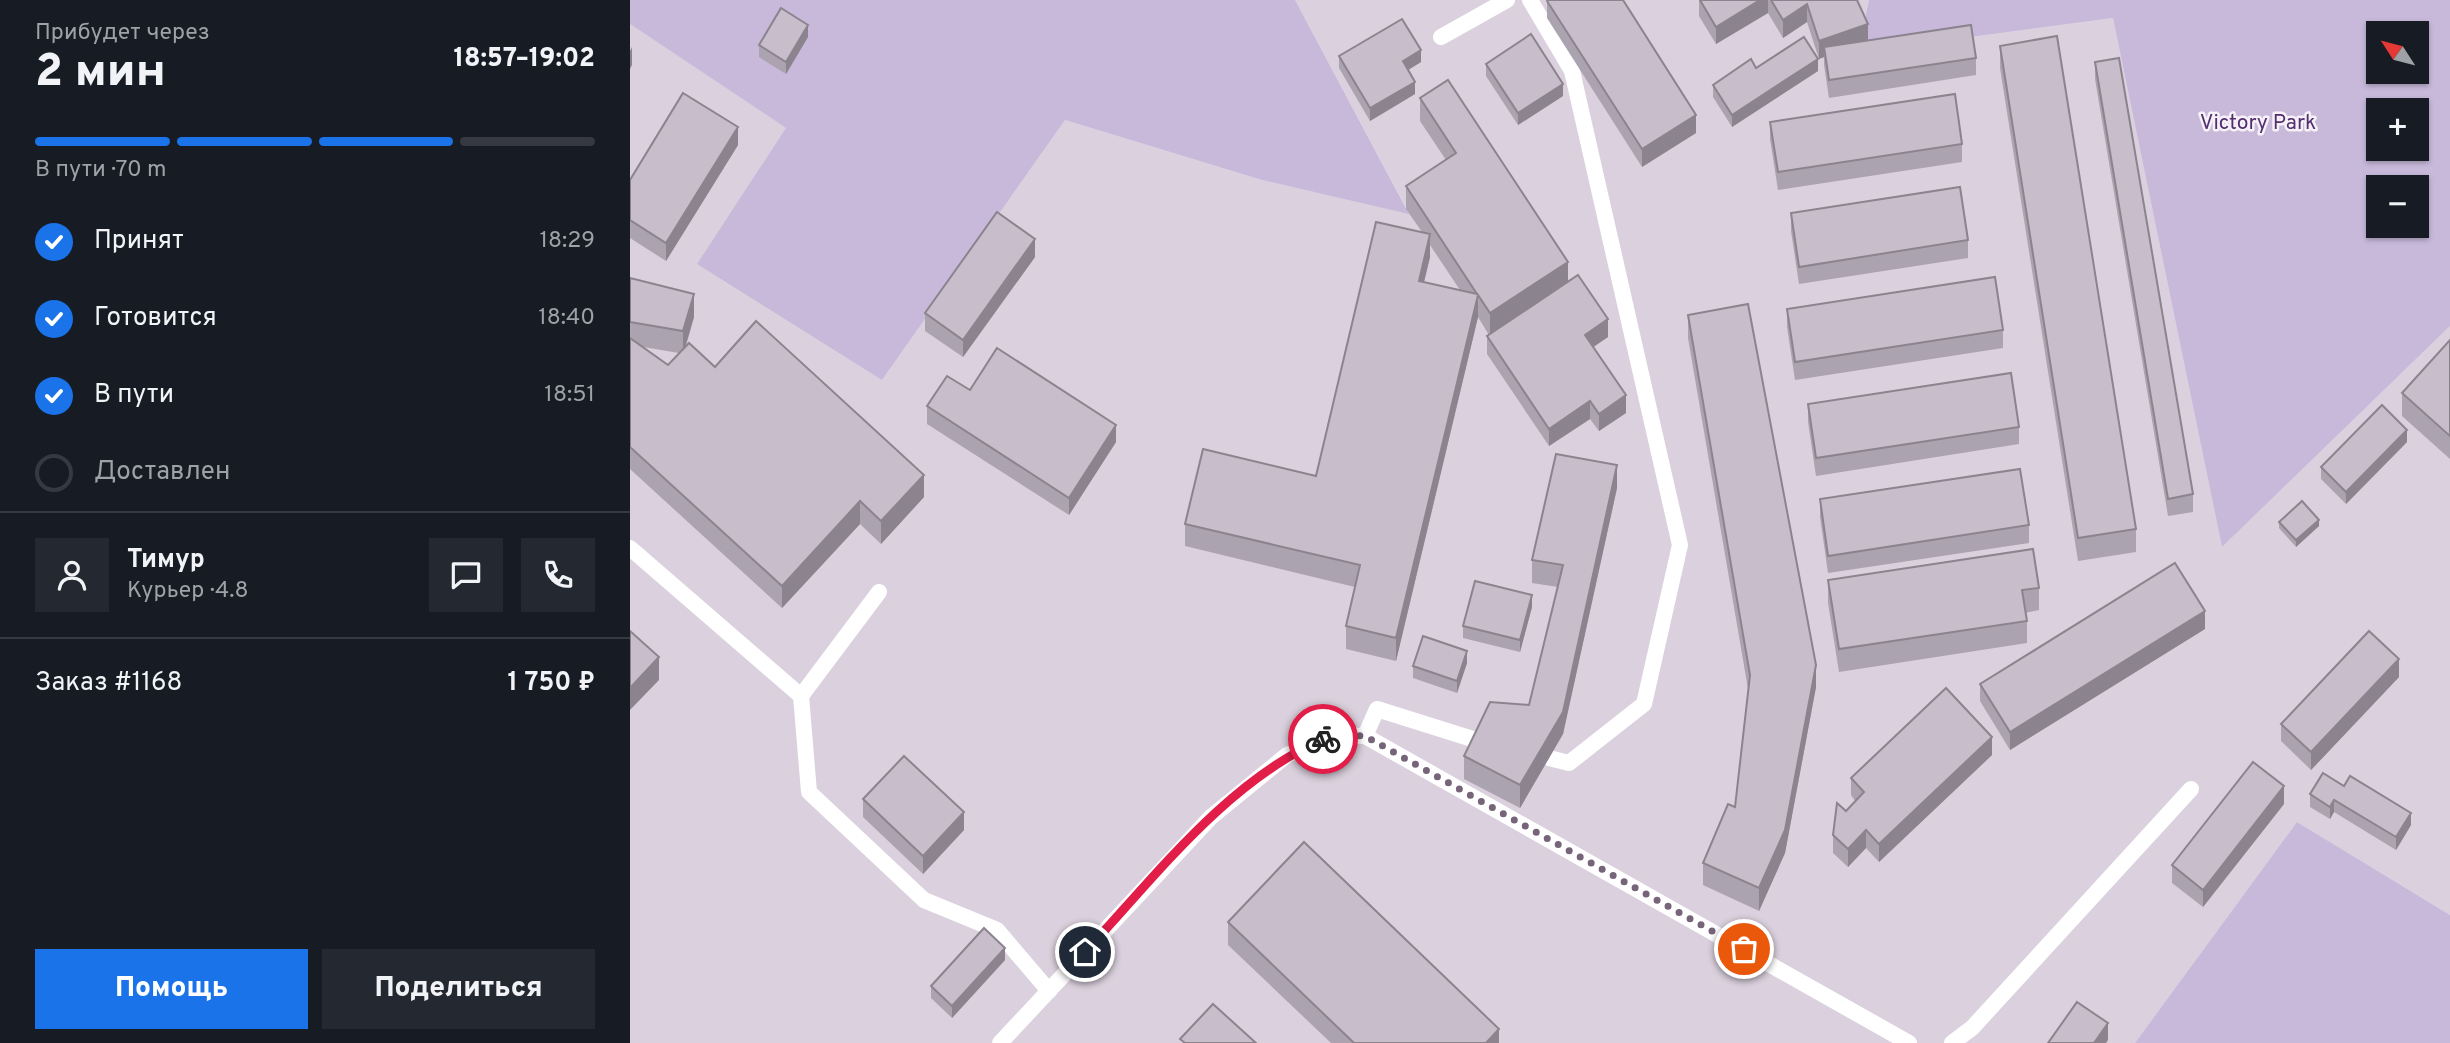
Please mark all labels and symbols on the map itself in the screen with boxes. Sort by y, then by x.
north arrow [2366,21,2429,84]
park label: Victory Park [2200,110,2316,137]
courier [1288,704,1358,774]
pin [1714,919,1774,979]
pin [1055,922,1115,982]

